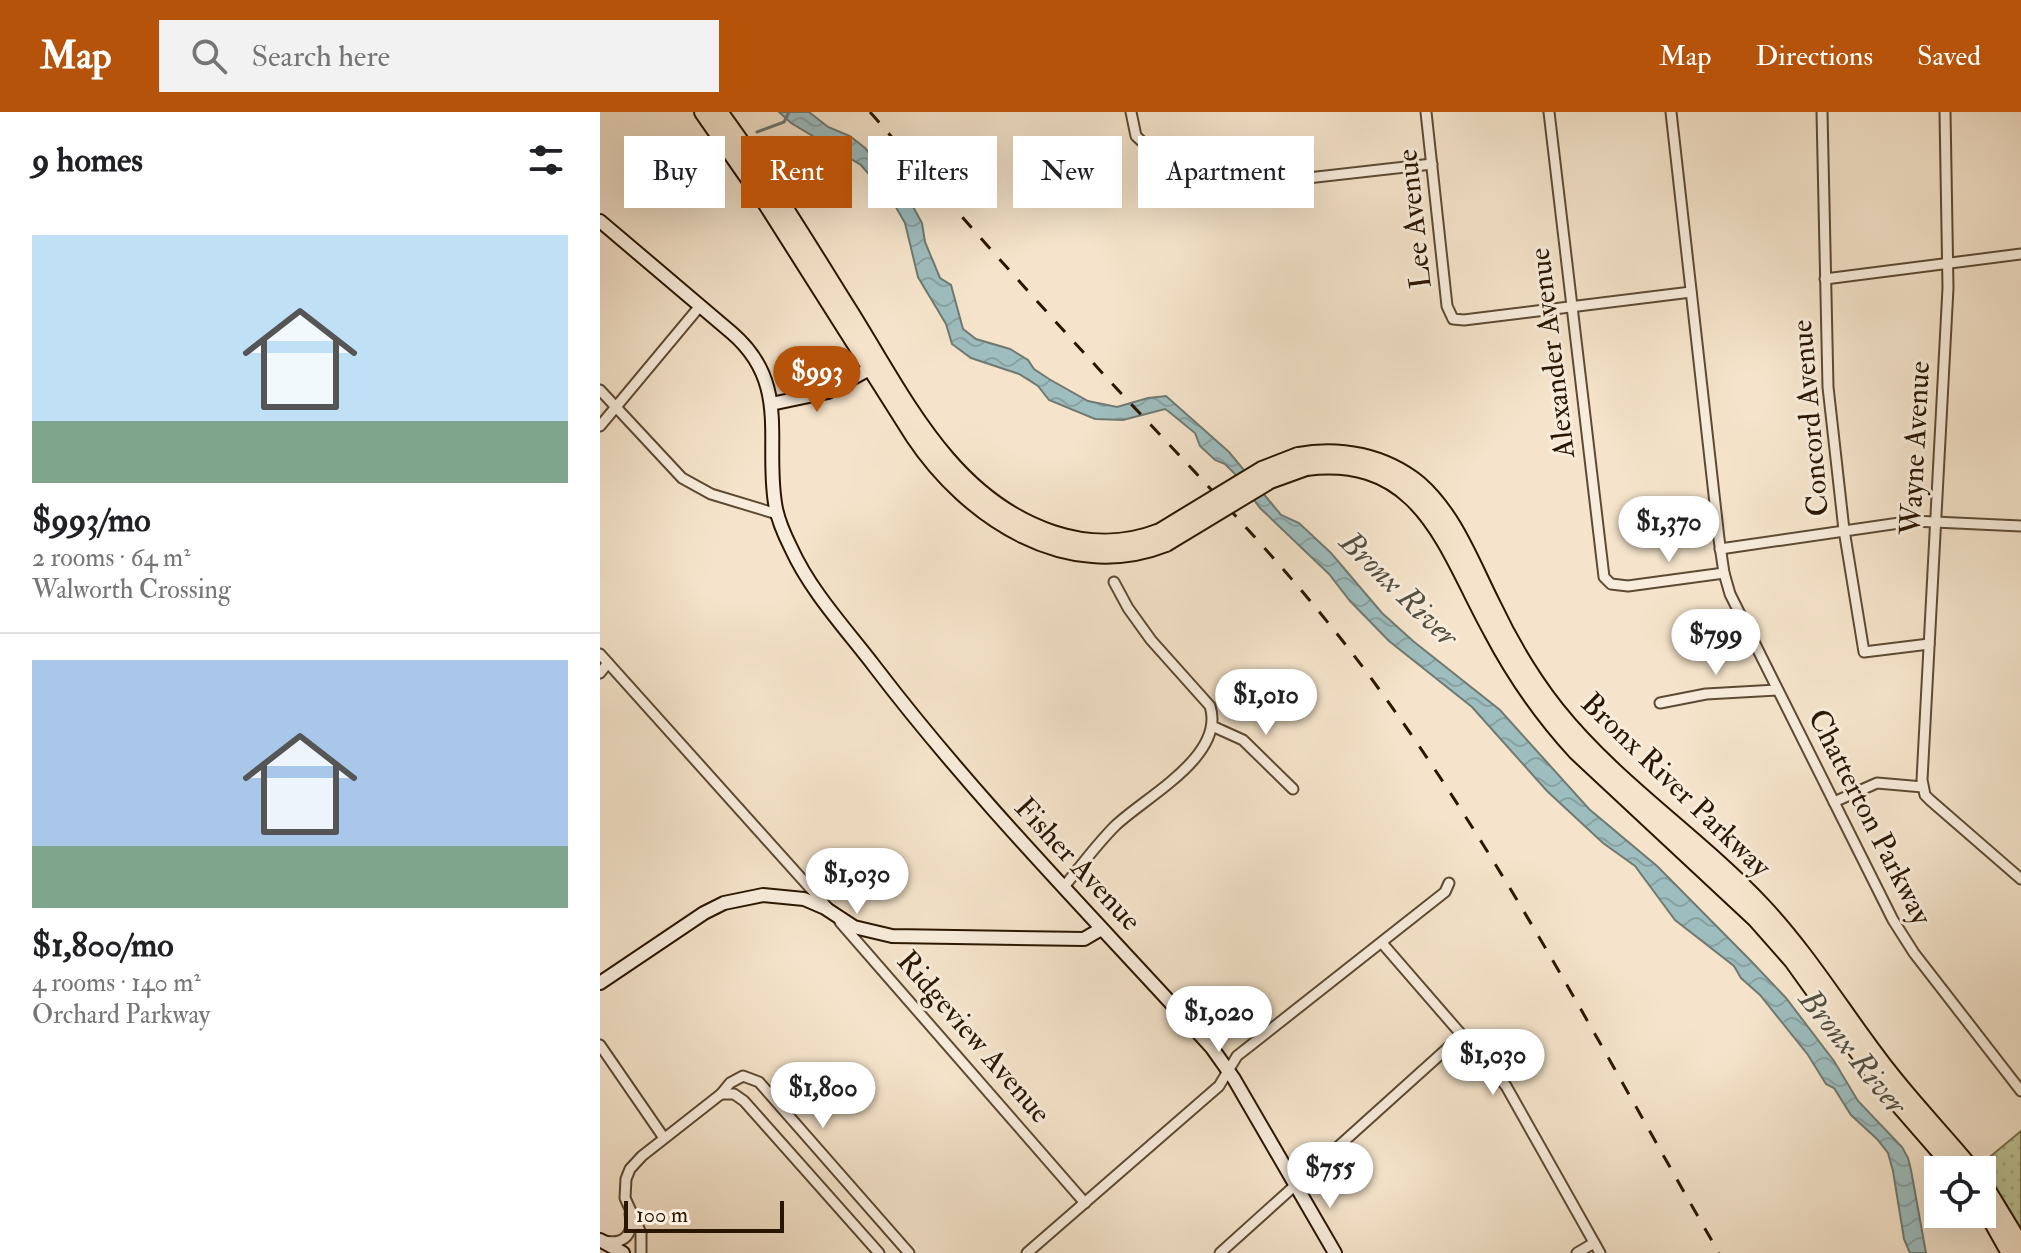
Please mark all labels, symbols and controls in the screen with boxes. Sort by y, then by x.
search box [159,20,719,92]
text: Map [40,32,111,80]
icon: search [187,34,231,78]
text: Search here [251,38,390,75]
text: Map [1659,39,1712,74]
text: Directions [1756,39,1873,74]
text: Saved [1917,39,1981,74]
chip: Buy [624,136,725,208]
chip: Rent [741,136,852,208]
chip: Filters [868,136,997,208]
chip: New [1013,136,1122,208]
chip: Apartment [1138,136,1314,208]
icon: filters [524,138,568,182]
text: 9 homes [32,139,143,182]
street label: Lee Avenue [1388,147,1440,291]
street label: Alexander Avenue [1521,246,1583,461]
icon: home [228,287,372,431]
street label: Concord Avenue [1783,318,1837,518]
pin: $993 [770,346,864,414]
text: $993 [791,356,843,388]
street label: Wayne Avenue [1892,360,1938,537]
pin: $1,370 [1604,496,1734,564]
text: $993/mo [32,499,151,542]
text: $1,370 [1636,506,1702,538]
water label: Bronx River [1330,521,1468,657]
text: 2 rooms · 64 m² [32,542,191,574]
text: Walworth Crossing [32,574,231,606]
pin: $799 [1669,609,1763,677]
text: $799 [1689,619,1743,651]
pin: $1,010 [1201,669,1331,737]
text: $1,010 [1233,679,1299,711]
street label: Bronx River Parkway [1573,685,1779,886]
street label: Chatterton Parkway [1800,703,1941,932]
icon: home [228,712,372,856]
street label: Fisher Avenue [1007,789,1149,939]
pin: $1,030 [792,848,922,916]
text: $1,030 [824,858,890,890]
text: $1,800/mo [32,924,174,967]
street label: Ridgeview Avenue [889,943,1059,1131]
text: 4 rooms · 140 m² [32,967,201,999]
water label: Bronx River [1789,980,1917,1124]
pin: $1,020 [1154,986,1284,1054]
text: $1,020 [1184,996,1254,1028]
text: Orchard Parkway [32,999,210,1031]
pin: $1,030 [1428,1029,1558,1097]
text: $1,030 [1460,1039,1526,1071]
pin: $1,800 [758,1062,888,1130]
text: $1,800 [788,1072,858,1104]
pin: $755 [1283,1142,1377,1210]
text: $755 [1305,1152,1355,1184]
map controls [1924,1156,1996,1228]
button: locate [1924,1156,1996,1228]
scale bar [624,1197,784,1233]
text: 100 m [636,1201,688,1229]

